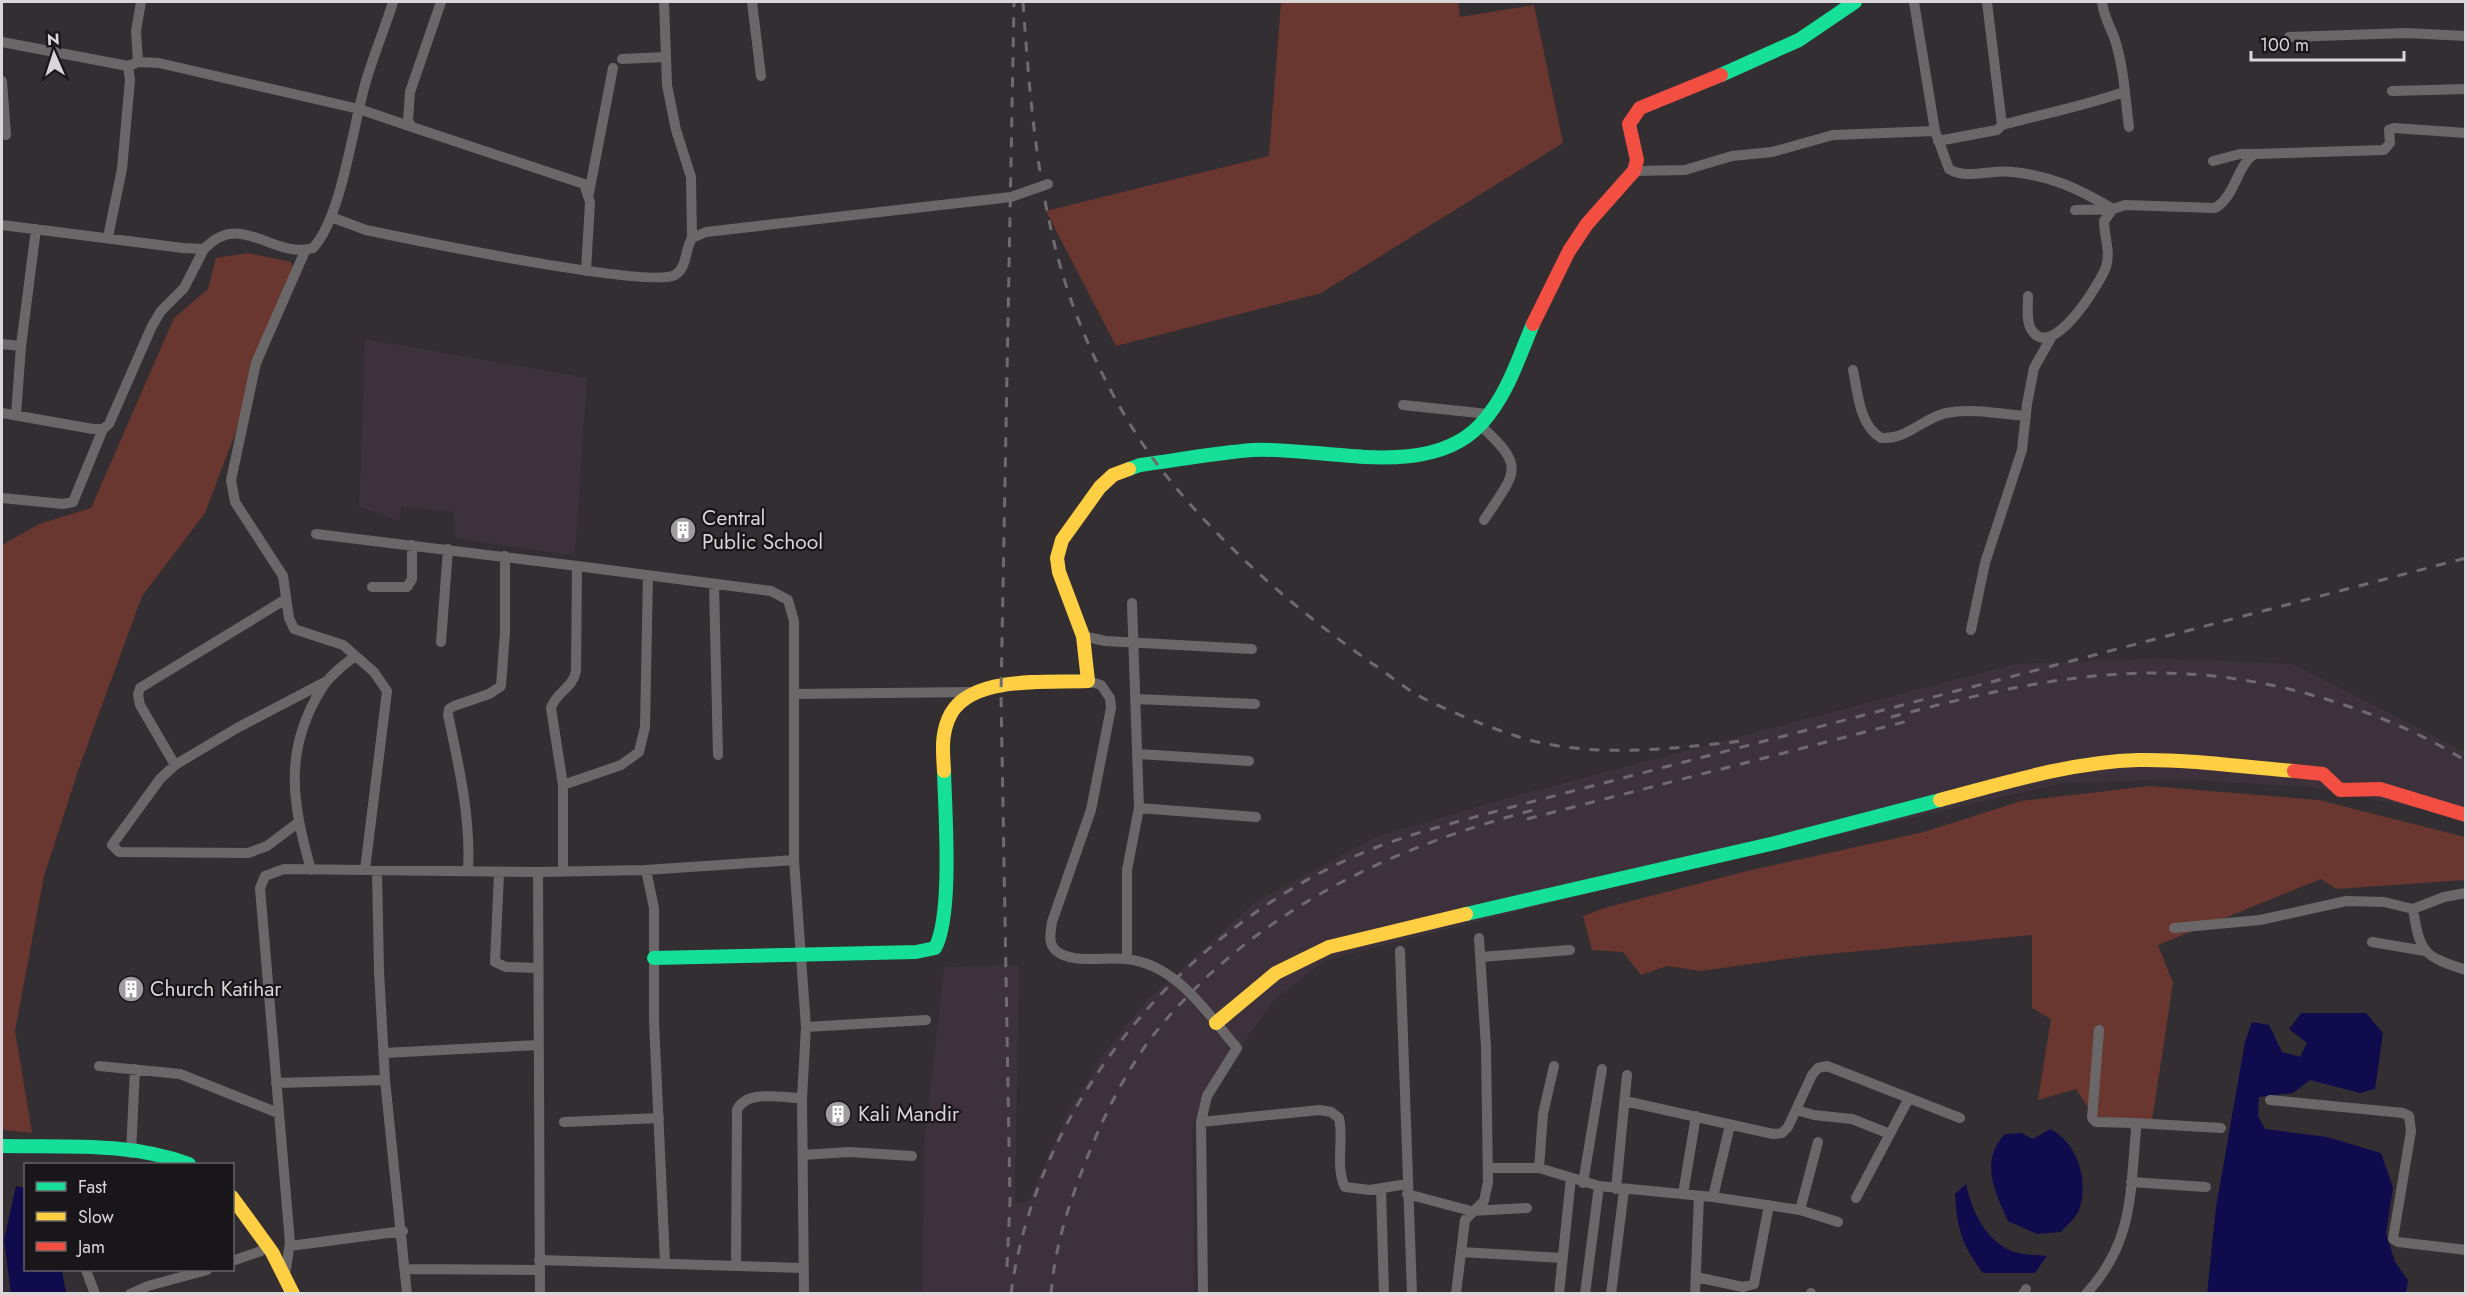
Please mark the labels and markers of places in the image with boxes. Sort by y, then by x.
place label: Central Public School [702,503,823,557]
building icon: Central Public School [668,515,698,545]
building icon: Church Katihar [116,974,146,1004]
place label: Church Katihar [150,974,282,1004]
building icon: Kali Mandir [823,1099,853,1129]
place label: Kali Mandir [858,1099,960,1129]

